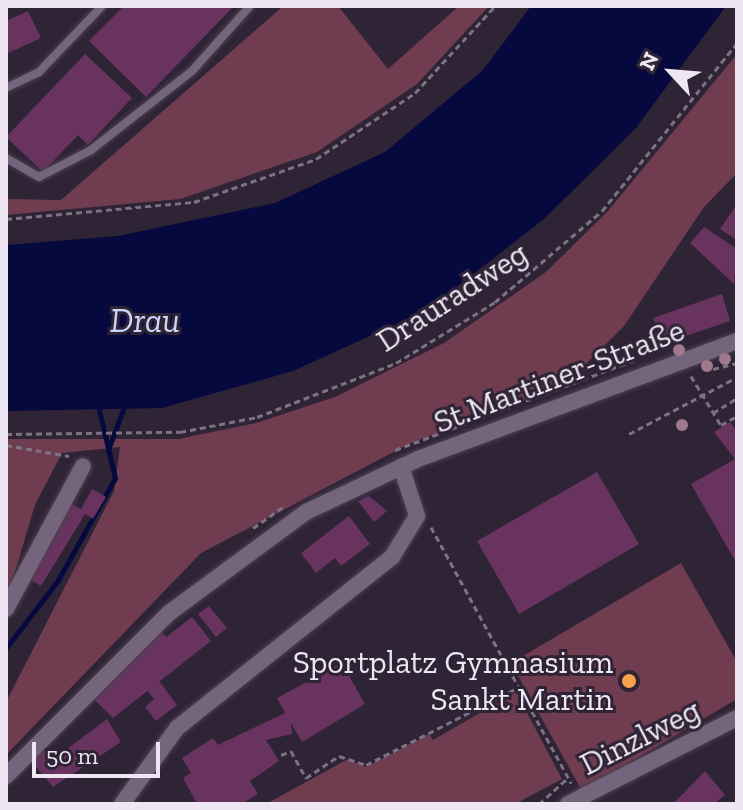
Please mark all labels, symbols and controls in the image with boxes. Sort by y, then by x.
north arrow [631,32,711,112]
text: N [633,48,665,75]
street label: Drauradweg [369,234,535,360]
water label: Drau [110,301,180,341]
street label: St.Martiner-Straße [428,311,690,441]
place label: Sportplatz Gymnasium Sankt Martin [293,644,613,719]
marker: Sportplatz Gymnasium Sankt Martin [620,672,638,690]
street label: Dinzlweg [574,690,706,784]
scale bar [36,726,164,776]
text: 50 m [46,741,98,770]

